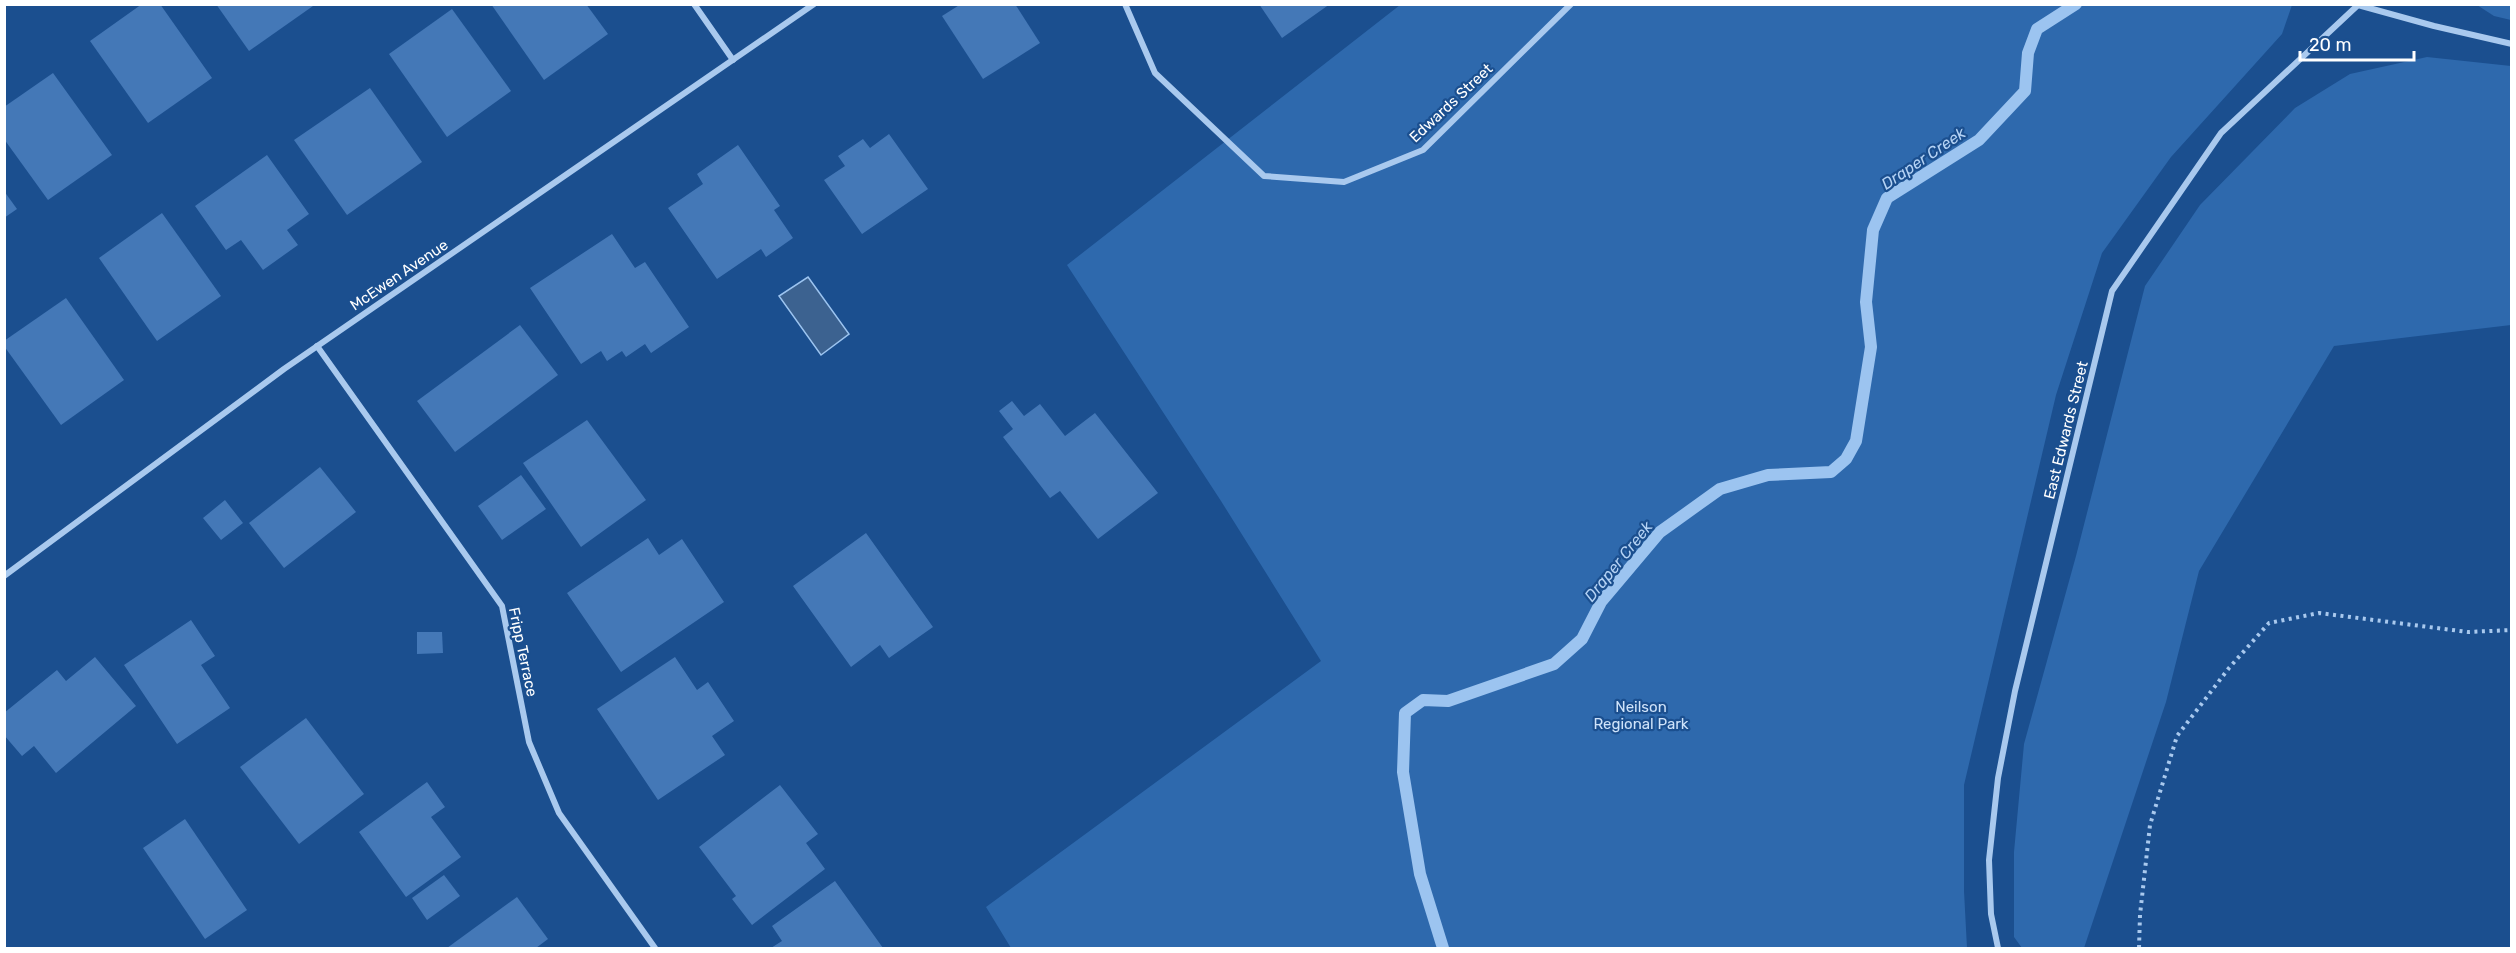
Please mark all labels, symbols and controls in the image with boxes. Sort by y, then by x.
scale bar [2300,24,2414,62]
text: 20 m [2309,34,2351,56]
street label: Edwards Street [1406,60,1496,146]
water label: Draper Creek [1878,123,1970,194]
street label: McEwen Avenue [347,236,451,314]
street label: East Edwards Street [2040,359,2092,501]
water label: Draper Creek [1580,517,1657,605]
street label: Fripp Terrace [505,606,541,698]
park label: Neilson Regional Park [1593,698,1689,733]

